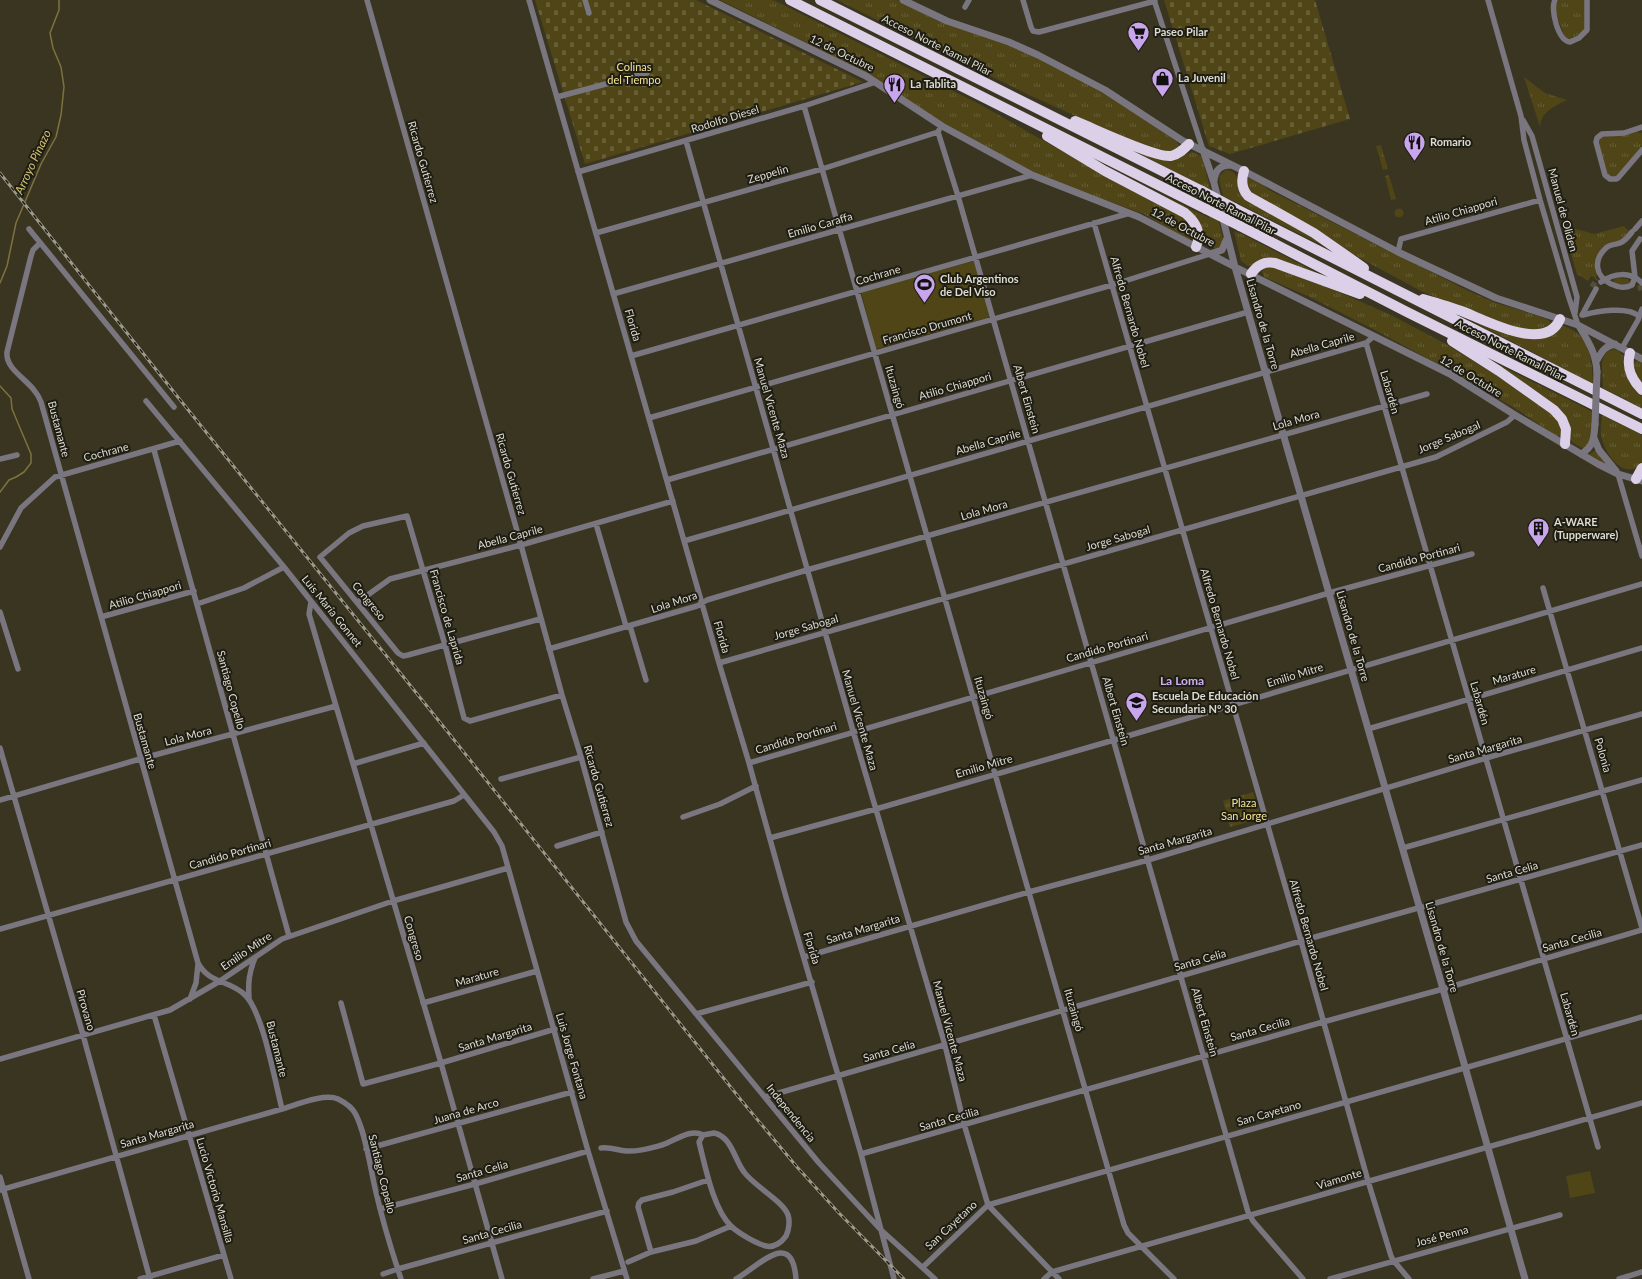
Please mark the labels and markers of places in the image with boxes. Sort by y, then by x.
supermarket icon: Paseo Pilar [1126,19,1152,52]
place label: Paseo Pilar [1154,25,1209,38]
shop icon: La Juvenil [1150,65,1176,98]
restaurant icon: La Tablita [881,71,907,104]
place label: La Juvenil [1178,71,1226,84]
place label: La Tablita [910,77,956,90]
restaurant icon: Romario [1402,129,1428,162]
place label: Romario [1430,135,1471,148]
sports icon: Club Argentinos de Del Viso [912,272,938,305]
place label: Club Argentinos de Del Viso [940,272,1019,298]
building icon: A-WARE (Tupperware) [1525,515,1551,548]
place label: A-WARE (Tupperware) [1553,515,1618,541]
school or university icon: Escuela De Educación Secundaria Nº 30 [1123,689,1149,722]
place label: Escuela De Educación Secundaria Nº 30 [1152,689,1258,715]

